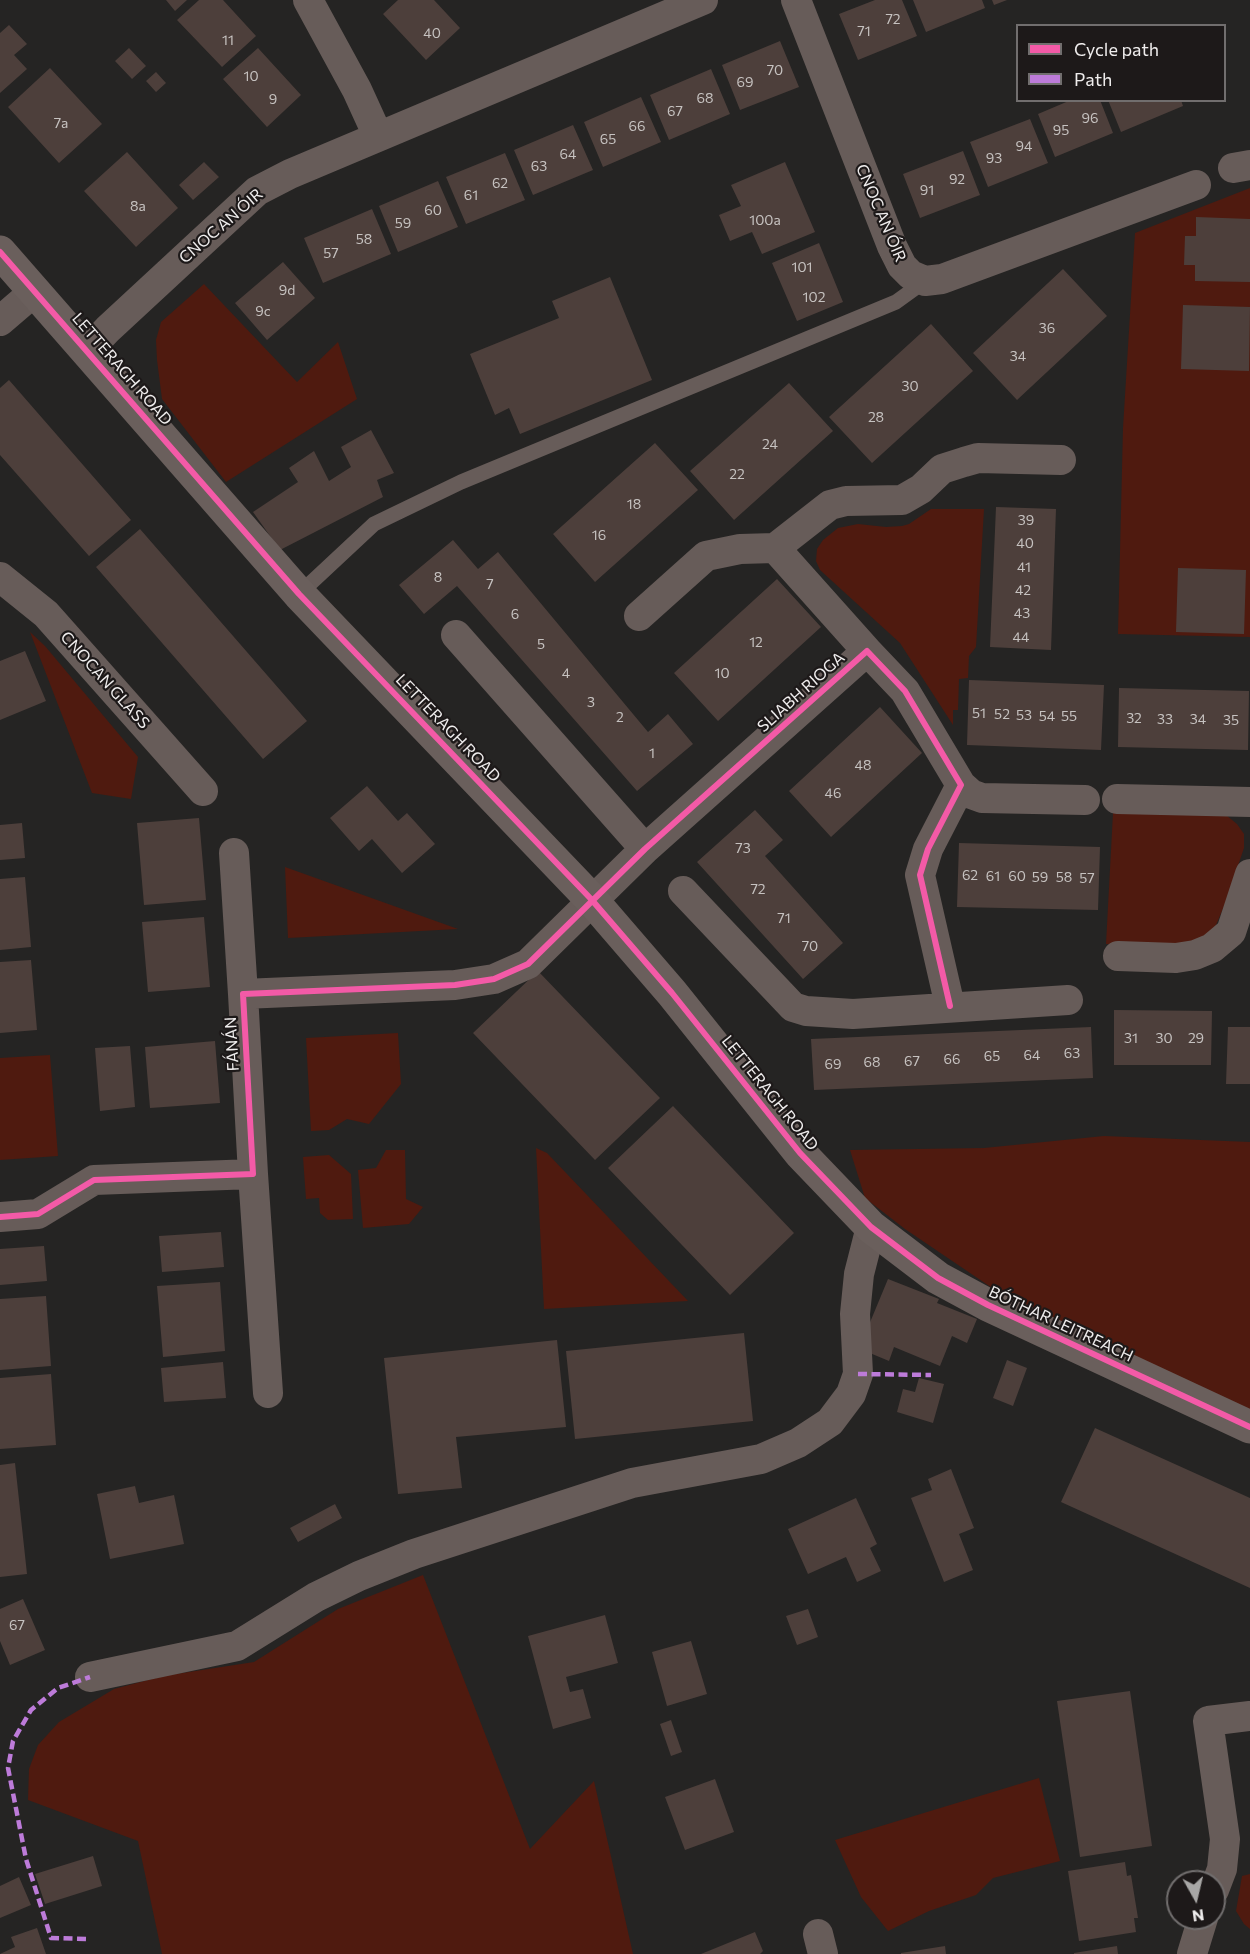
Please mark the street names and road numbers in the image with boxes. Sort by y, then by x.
street label: CNOC AN ÓIR [852,161,910,265]
street label: CNOC AN ÓIR [175,184,267,268]
street label: LETTERAGH ROAD [68,309,176,429]
street label: CNOCAN GLASS [56,628,154,732]
street label: SLIABH RIOGA [754,648,848,736]
street label: LETTERAGH ROAD [392,670,504,786]
street label: FÁNÁN [221,1016,243,1072]
street label: LETTERAGH ROAD [718,1032,822,1154]
street label: BÓTHAR LEITREACH [986,1282,1136,1366]

